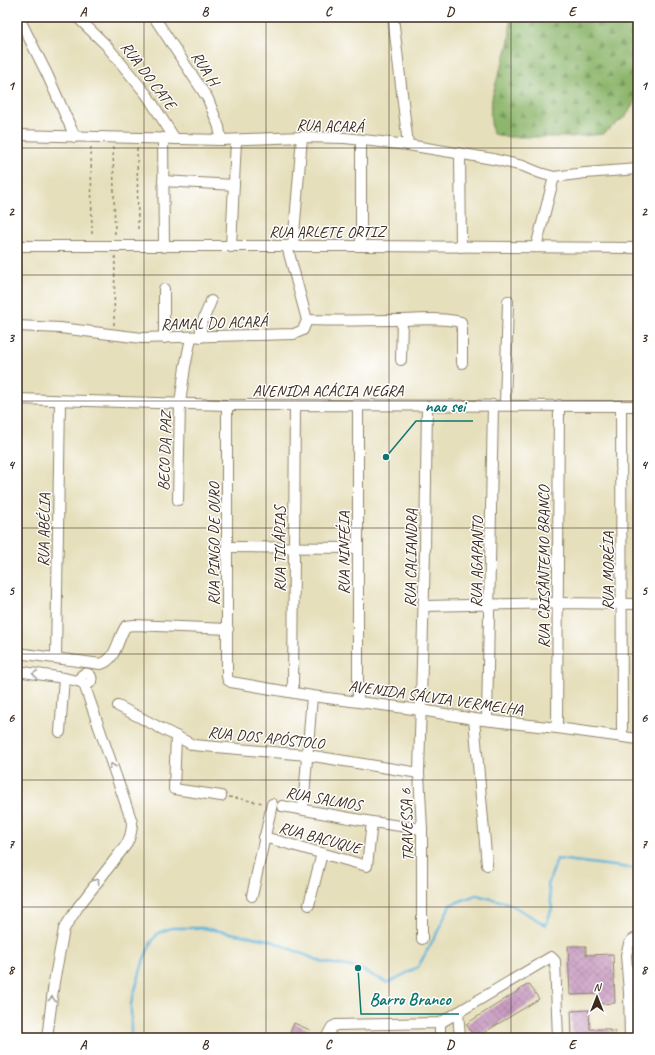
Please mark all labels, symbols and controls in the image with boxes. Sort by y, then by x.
text: A [80,4,88,20]
text: B [202,4,210,20]
text: C [325,4,333,20]
text: D [446,4,455,20]
text: E [569,4,578,20]
street label: RUA DO CATE [116,38,182,115]
street label: RUA H [187,48,225,92]
text: 1 [8,78,16,94]
text: 1 [641,78,649,94]
street label: RUA ACARÁ [296,115,366,137]
text: 2 [8,204,15,220]
text: 2 [641,204,648,220]
street label: RUA ARLETE ORTIZ [269,222,388,242]
street label: RAMAL DO ACARÁ [160,311,270,335]
text: 3 [8,330,15,346]
text: 3 [641,330,648,346]
street label: AVENIDA ACÁCIA NEGRA [253,381,404,401]
callout: nao sei [416,392,473,421]
text: nao sei [425,396,468,417]
street label: BECO DA PAZ [154,408,176,491]
text: 4 [8,457,16,473]
text: 4 [641,457,649,473]
street label: RUA PINGO DE OURO [204,481,224,605]
street label: RUA CRISÂNTEMO BRANCO [534,484,554,648]
street label: RUA ABÉLIA [33,492,55,567]
street label: RUA TILÁPIAS [270,504,290,592]
street label: RUA CALIANDRA [400,508,422,607]
street label: RUA NINFÉIA [334,511,354,594]
street label: RUA AGAPANTO [466,514,488,607]
street label: RUA MORÉIA [598,531,618,610]
text: 5 [8,583,15,599]
text: 5 [641,583,648,599]
one-way arrow [32,670,38,679]
street label: AVENIDA SÁLVIA VERMELHA [347,676,525,720]
text: 6 [8,710,15,726]
text: 6 [641,710,648,726]
street label: RUA DOS APÓSTOLO [207,722,327,754]
one-way arrow [109,762,117,769]
street label: RUA SALMOS [284,782,365,816]
street label: TRAVESSA 6 [396,787,418,862]
street label: RUA BACUQUE [277,817,365,859]
text: 7 [8,836,15,852]
text: 7 [641,836,648,852]
one-way arrow [93,878,100,885]
text: 8 [8,962,16,978]
text: 8 [641,962,649,978]
north arrow [577,977,617,1017]
text: N [594,980,603,994]
callout: Barro Branco [361,985,459,1014]
text: Barro Branco [369,989,452,1010]
one-way arrow [47,996,56,1002]
text: A [80,1037,88,1053]
text: B [202,1037,210,1053]
text: C [325,1037,333,1053]
text: D [446,1037,455,1053]
text: E [569,1037,578,1053]

